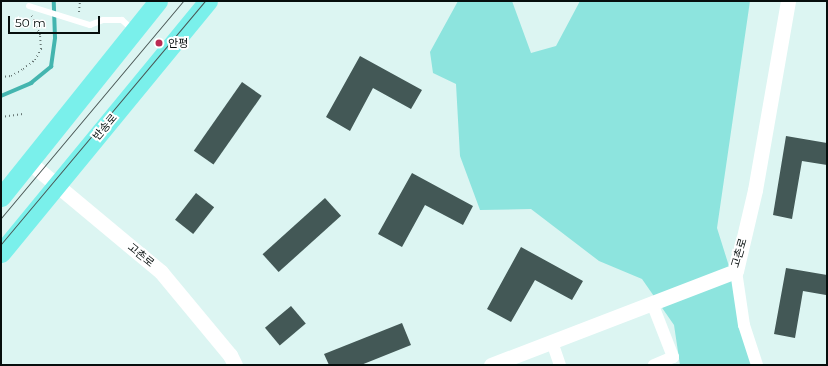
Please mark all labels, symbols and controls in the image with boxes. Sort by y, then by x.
scale bar [10,8,102,34]
text: 50 m [15,15,46,30]
place label: 안평 [168,36,188,50]
marker: 안평 [153,37,165,49]
street label: 반송로 [90,111,120,143]
street label: 고촌로 [728,237,750,269]
street label: 고촌로 [125,240,157,270]

